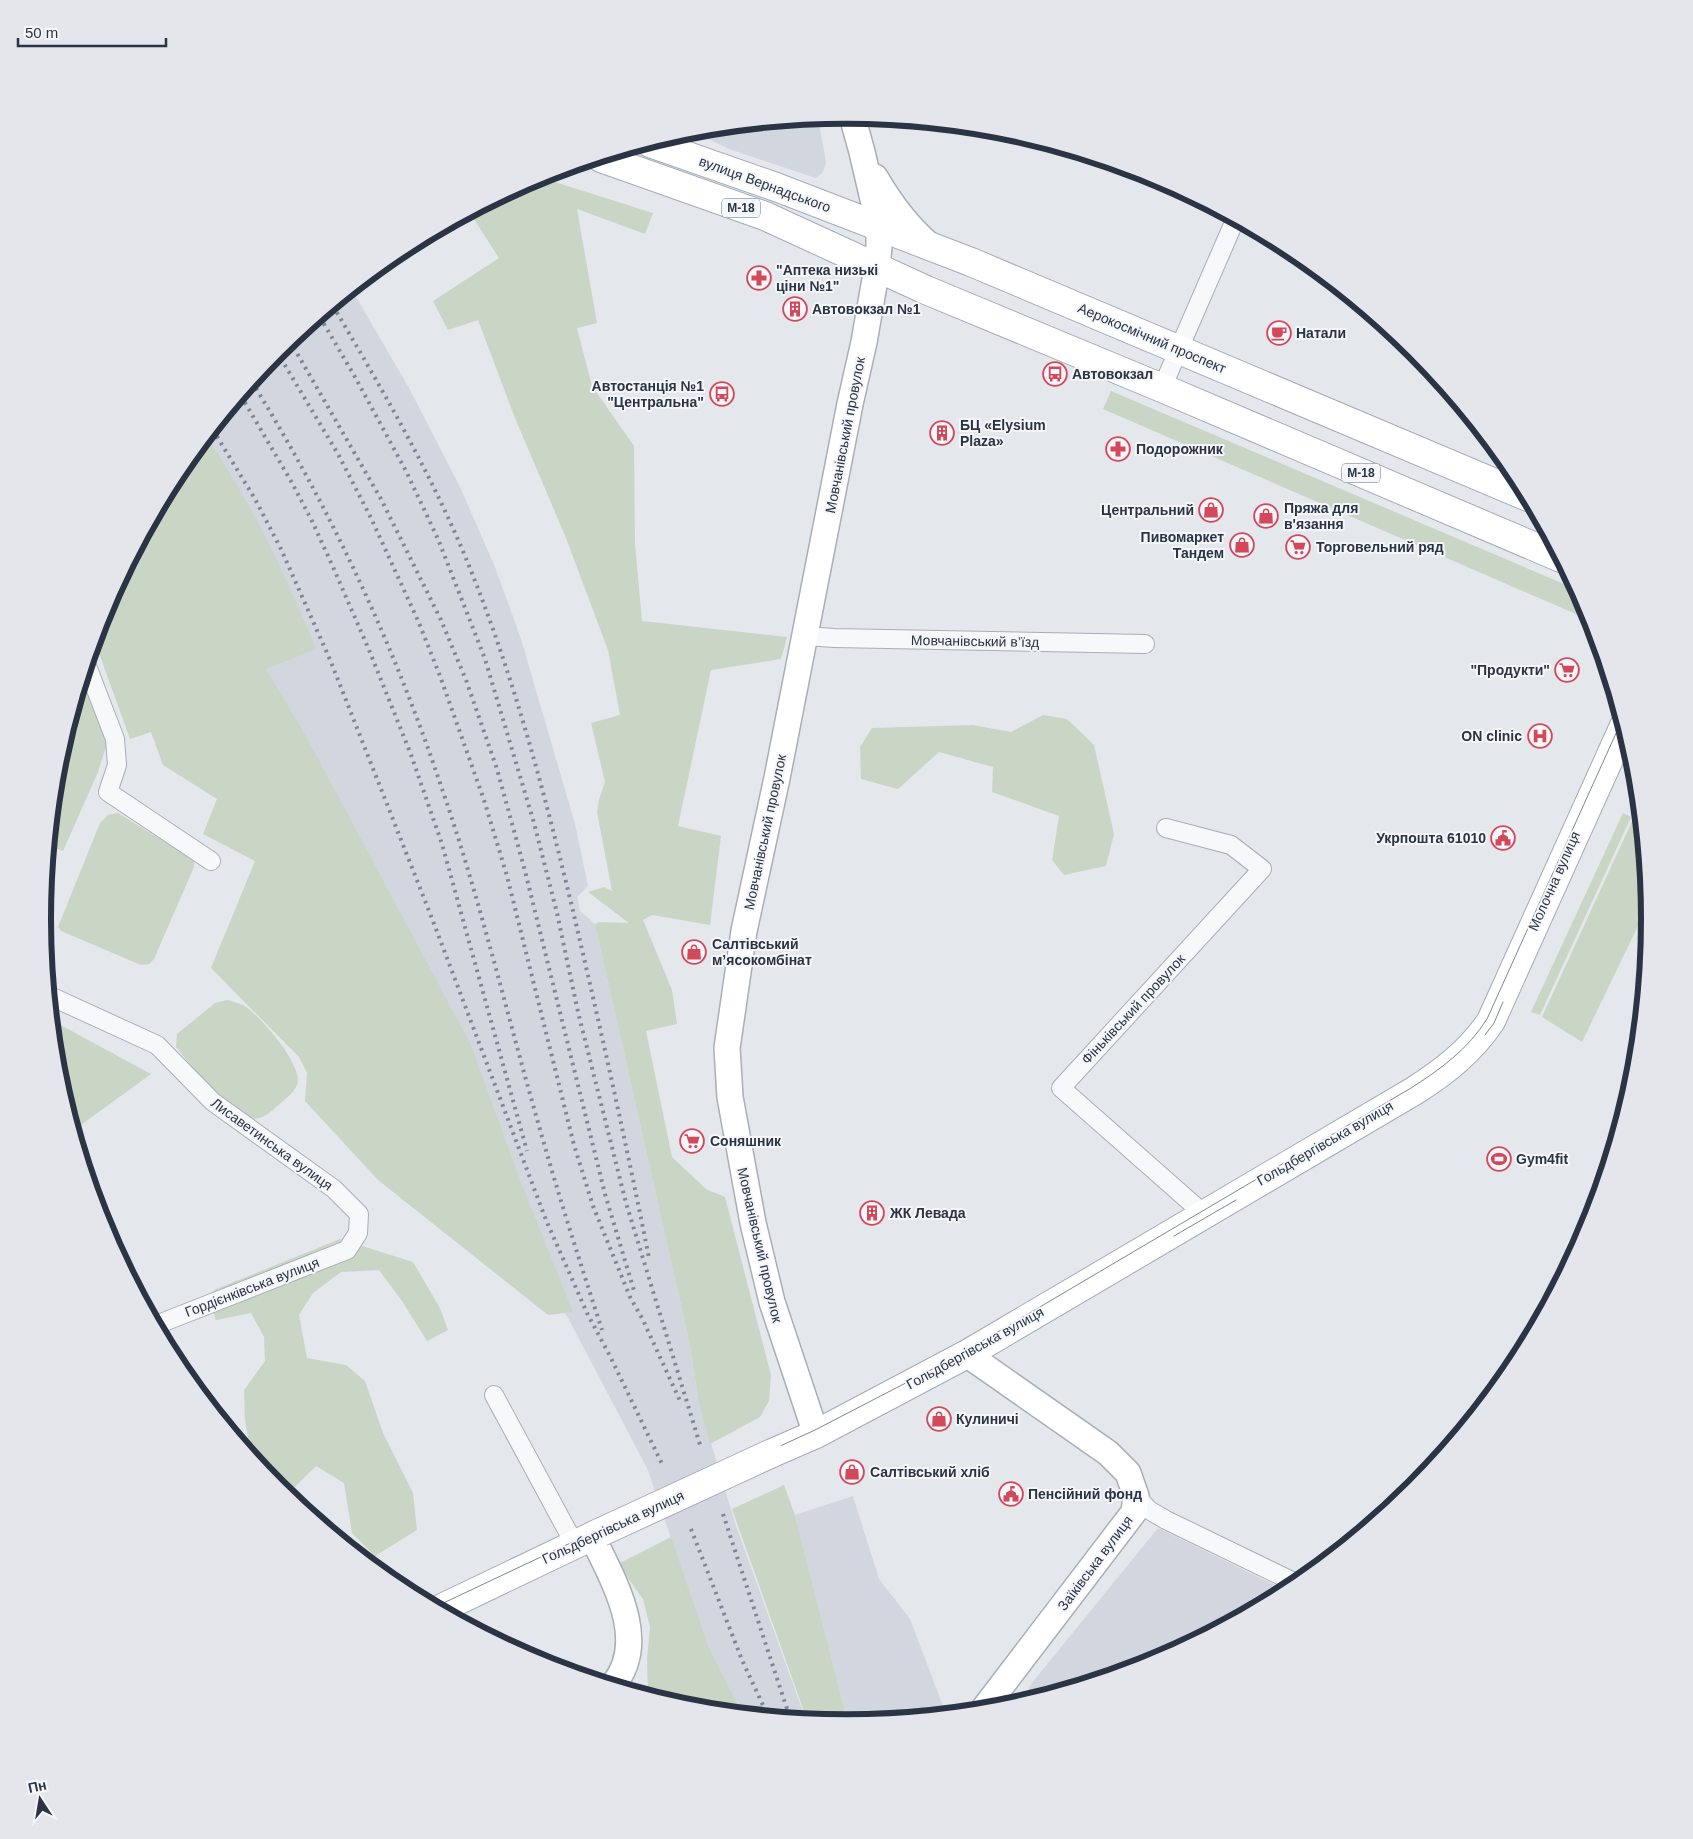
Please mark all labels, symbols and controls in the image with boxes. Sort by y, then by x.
scale bar [18,15,165,47]
text: 50 m [25,24,58,41]
street label: вулиця Вернадського [697,153,833,215]
road number: М-18 [722,198,760,218]
place label: "Аптека низькі ціни №1" [776,262,878,294]
pharmacy icon: "Аптека низькі ціни №1" [746,265,772,291]
building icon: Автовокзал №1 [782,296,808,322]
street label: Аерокосмічний проспект [1076,300,1229,377]
place label: Автовокзал №1 [812,301,921,317]
cafe icon: Натали [1266,320,1292,346]
place label: Натали [1296,325,1346,341]
street label: Мовчанівський провулок [822,355,868,514]
bus stop icon: Автовокзал [1042,361,1068,387]
place label: Автовокзал [1072,366,1153,382]
place label: Автостанція №1 "Центральна" [592,378,704,410]
bus stop icon: Автостанція №1 "Центральна" [709,381,735,407]
place label: БЦ «Elysium Plaza» [960,417,1046,449]
building icon: БЦ «Elysium Plaza» [929,420,955,446]
pharmacy icon: Подорожник [1105,436,1131,462]
place label: Подорожник [1136,441,1224,457]
road number: М-18 [1342,463,1380,482]
shop icon: Центральний [1198,497,1224,523]
place label: Пряжа для в'язання [1284,500,1358,532]
place label: Центральний [1101,502,1194,518]
shop icon: Пряжа для в'язання [1253,503,1279,529]
place label: Пивомаркет Тандем [1141,529,1224,561]
shop icon: Пивомаркет Тандем [1229,532,1255,558]
supermarket icon: Торговельний ряд [1285,534,1311,560]
place label: Торговельний ряд [1316,539,1444,555]
street label: Мовчанівський в’їзд [911,632,1039,650]
supermarket icon: "Продукти" [1554,657,1580,683]
place label: "Продукти" [1470,662,1550,678]
hospital icon: ON clinic [1527,723,1553,749]
place label: ON clinic [1461,728,1522,744]
street label: Мовчанівський провулок [741,752,790,911]
public building icon: Укрпошта 61010 [1490,825,1516,851]
street label: Молочна вулиця [1525,829,1583,933]
place label: Укрпошта 61010 [1376,830,1486,846]
place label: Салтівський мʼясокомбінат [712,936,812,968]
shop icon: Салтівський мʼясокомбінат [681,939,707,965]
street label: Фіньківський провулок [1078,950,1189,1067]
street label: Лисаветинська вулиця [208,1095,336,1193]
street label: Гольдбергівська вулиця [1254,1097,1396,1189]
supermarket icon: Соняшник [679,1128,705,1154]
place label: Соняшник [710,1133,782,1149]
sports icon: Gym4fit [1486,1146,1512,1172]
place label: Gym4fit [1516,1151,1568,1167]
street label: Мовчанівський провулок [734,1166,786,1325]
building icon: ЖК Левада [859,1200,885,1226]
place label: ЖК Левада [889,1205,966,1221]
street label: Гордієнківська вулиця [183,1254,321,1320]
street label: Гольдбергівська вулиця [904,1304,1046,1392]
shop icon: Кулиничі [926,1406,952,1432]
place label: Кулиничі [956,1411,1019,1427]
shop icon: Салтівський хліб [839,1459,865,1485]
place label: Салтівський хліб [870,1464,990,1480]
public building icon: Пенсійний фонд [998,1481,1024,1507]
place label: Пенсійний фонд [1028,1486,1142,1502]
street label: Гольдбергівська вулиця [540,1487,686,1567]
street label: Заїківська вулиця [1054,1512,1136,1614]
north arrow [15,1774,65,1824]
text: Пн [27,1777,48,1796]

